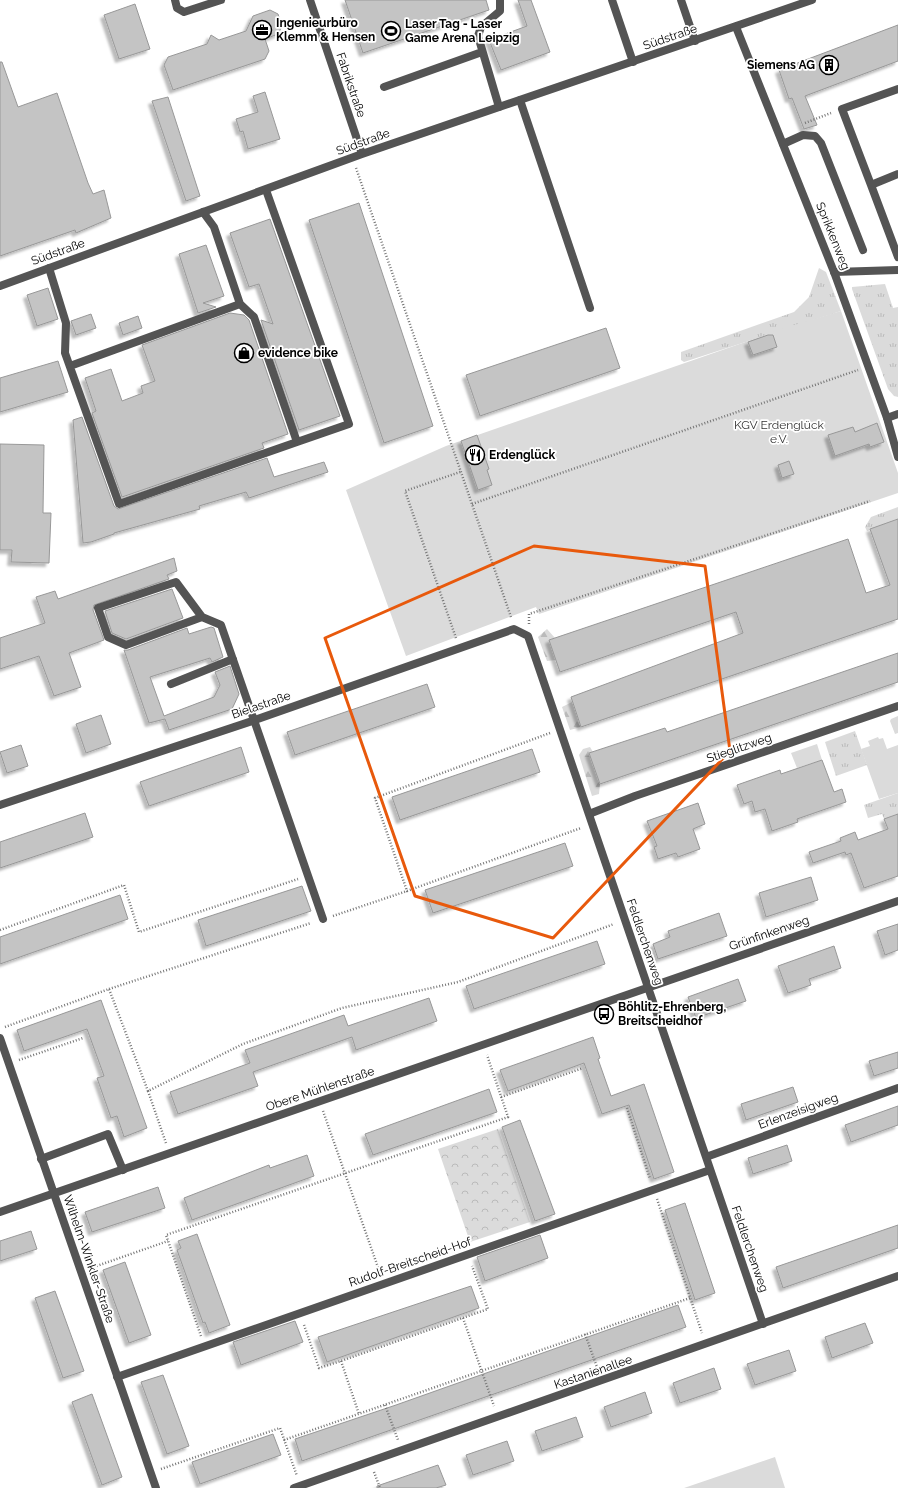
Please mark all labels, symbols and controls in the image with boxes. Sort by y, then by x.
place label: Ingenieurbüro Klemm & Hensen [276,16,375,44]
place label: Laser Tag - Laser Game Arena Leipzig [405,17,520,45]
office icon: Ingenieurbüro Klemm & Hensen [251,19,273,41]
sports icon: Laser Tag - Laser Game Arena Leipzig [380,20,402,42]
street label: Südstraße [641,21,699,53]
street label: Fabrikstraße [333,51,369,119]
building icon: Siemens AG [818,54,840,76]
place label: Siemens AG [747,58,815,72]
street label: Südstraße [334,126,392,158]
street label: Sprikkenweg [813,200,853,272]
street label: Südstraße [29,236,87,268]
shop icon: evidence bike [233,342,255,364]
place label: evidence bike [258,346,338,360]
park label: KGV Erdenglück e.V. [734,418,825,446]
restaurant icon: Erdenglück [464,444,486,466]
place label: Erdenglück [489,448,556,462]
street label: Bielastraße [230,688,292,722]
street label: Stieglitzweg [705,730,773,766]
street label: Feldlerchenweg [624,897,666,987]
street label: Grünfinkenweg [727,913,811,953]
place label: Böhlitz-Ehrenberg, Breitscheidhof [618,1000,726,1028]
bus stop icon: Böhlitz-Ehrenberg, Breitscheidhof [593,1003,615,1025]
street label: Obere Mühlenstraße [264,1064,376,1114]
street label: Erlenzeisigweg [756,1090,840,1132]
street label: Wilhelm-Winkler-Straße [60,1193,118,1325]
street label: Feldlerchenweg [729,1204,771,1294]
street label: Rudolf-Breitscheid-Hof [347,1234,474,1290]
street label: Kastanienallee [552,1352,634,1392]

